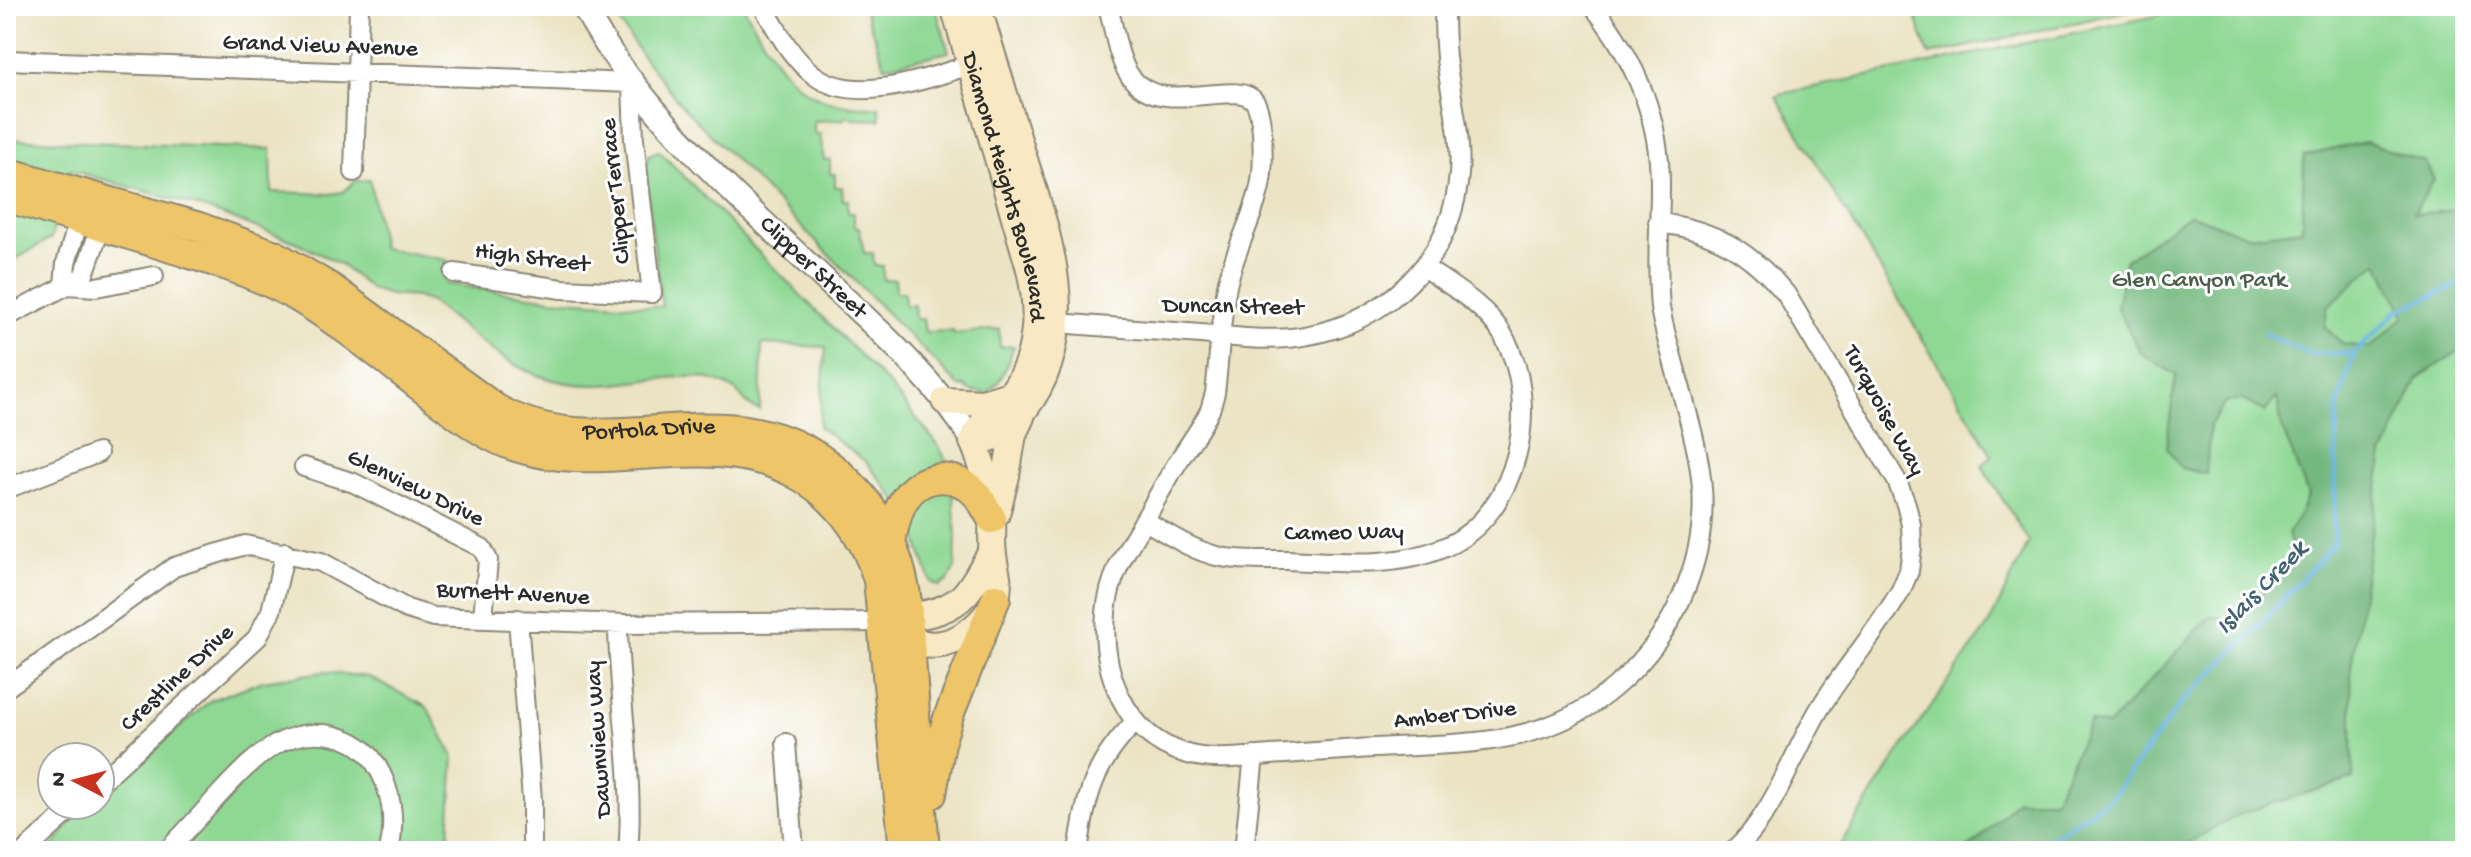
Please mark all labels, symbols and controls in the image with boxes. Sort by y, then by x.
street label: Grand View Avenue [222,29,419,65]
street label: Diamond Heights Boulevard [953,48,1050,323]
street label: Clipper Terrace [595,116,639,265]
street label: Clipper Street [752,210,874,327]
street label: High Street [473,238,593,281]
park label: Glen Canyon Park [2112,267,2289,296]
street label: Duncan Street [1160,292,1306,324]
street label: Turquoise Way [1834,339,1931,481]
street label: Portola Drive [581,413,716,447]
street label: Glenview Drive [342,443,489,535]
street label: Cameo Way [1284,518,1404,550]
water label: Islais Creek [2210,534,2317,643]
street label: Burnett Avenue [435,576,591,614]
street label: Crestline Drive [115,619,241,739]
street label: Dawnview Way [580,660,620,820]
street label: Amber Drive [1392,695,1518,737]
north arrow [36,741,116,821]
text: N [46,771,74,788]

